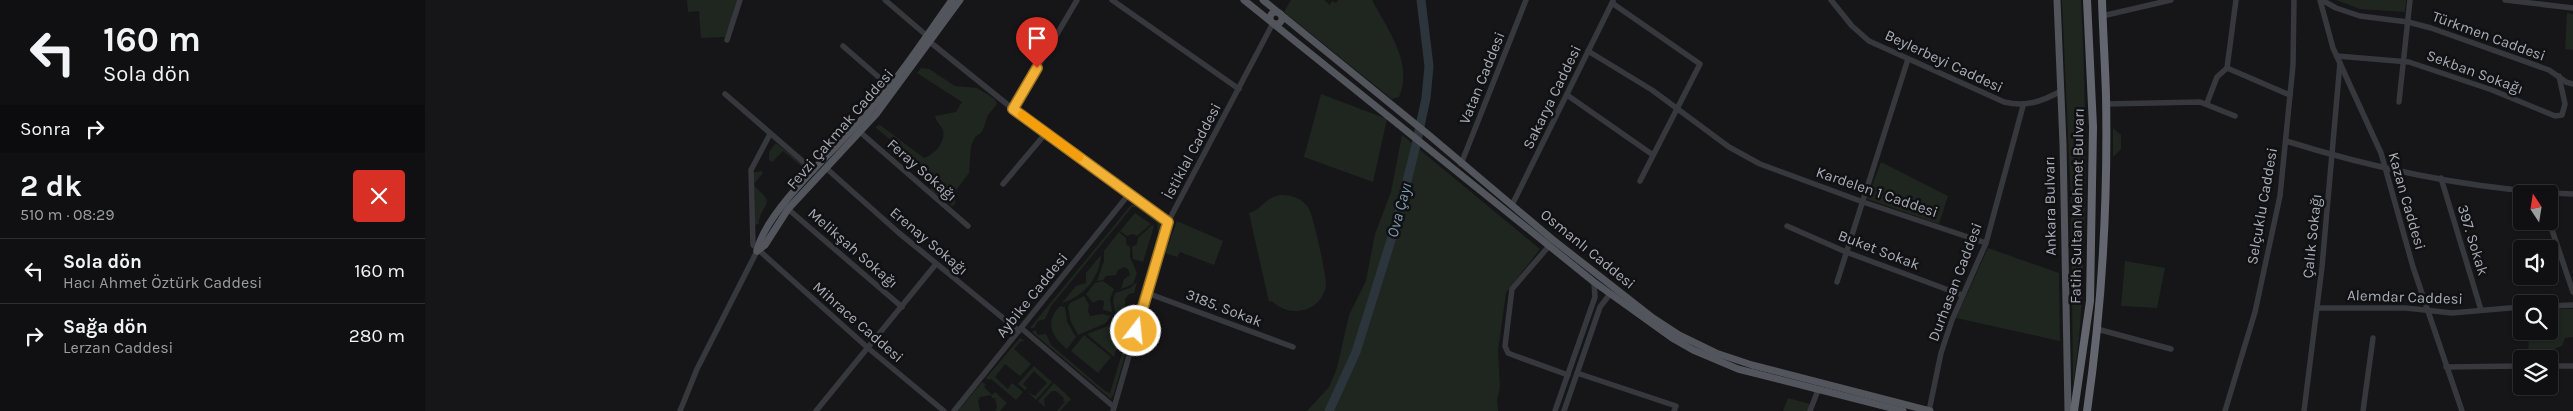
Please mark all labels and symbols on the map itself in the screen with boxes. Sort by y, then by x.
street label: Türkmen Caddesi [2430,7,2548,65]
pin [1016,17,1058,68]
street label: Beylerbeyi Caddesi [1882,26,2006,96]
street label: Vatan Caddesi [1455,29,1509,127]
street label: Sakarya Caddesi [1519,42,1585,152]
street label: Sekban Sokağı [2424,46,2526,98]
street label: Fevzi Çakmak Caddesi [783,65,897,193]
street label: İstiklal Caddesi [1159,100,1225,202]
street label: Fatih Sultan Mehmet Bulvarı [2066,108,2088,304]
street label: Feray Sokağı [884,135,960,205]
street label: Selçuklu Caddesi [2243,146,2281,266]
street label: Kazan Caddesi [2384,150,2430,252]
street label: Ankara Bulvarı [2040,156,2060,256]
street label: Kardelen 1 Caddesi [1814,163,1940,221]
water label: Ova Çayı [1383,180,1415,240]
north arrow [2513,185,2557,230]
street label: Çalık Sokağı [2299,193,2325,279]
street label: 397. Sokak [2454,202,2492,278]
street label: Erenay Sokağı [886,203,972,279]
street label: Melikşah Sokağı [804,204,902,292]
street label: Osmanlı Caddesi [1537,205,1639,293]
street label: Durhasan Caddesi [1924,220,1986,344]
street label: Buket Sokak [1836,226,1922,274]
street label: Aybike Caddesi [992,249,1072,341]
street label: Mihrace Caddesi [809,278,907,366]
street label: 3185. Sokak [1183,285,1265,331]
street label: Alemdar Caddesi [2347,286,2463,308]
position arrow [1109,304,1161,356]

